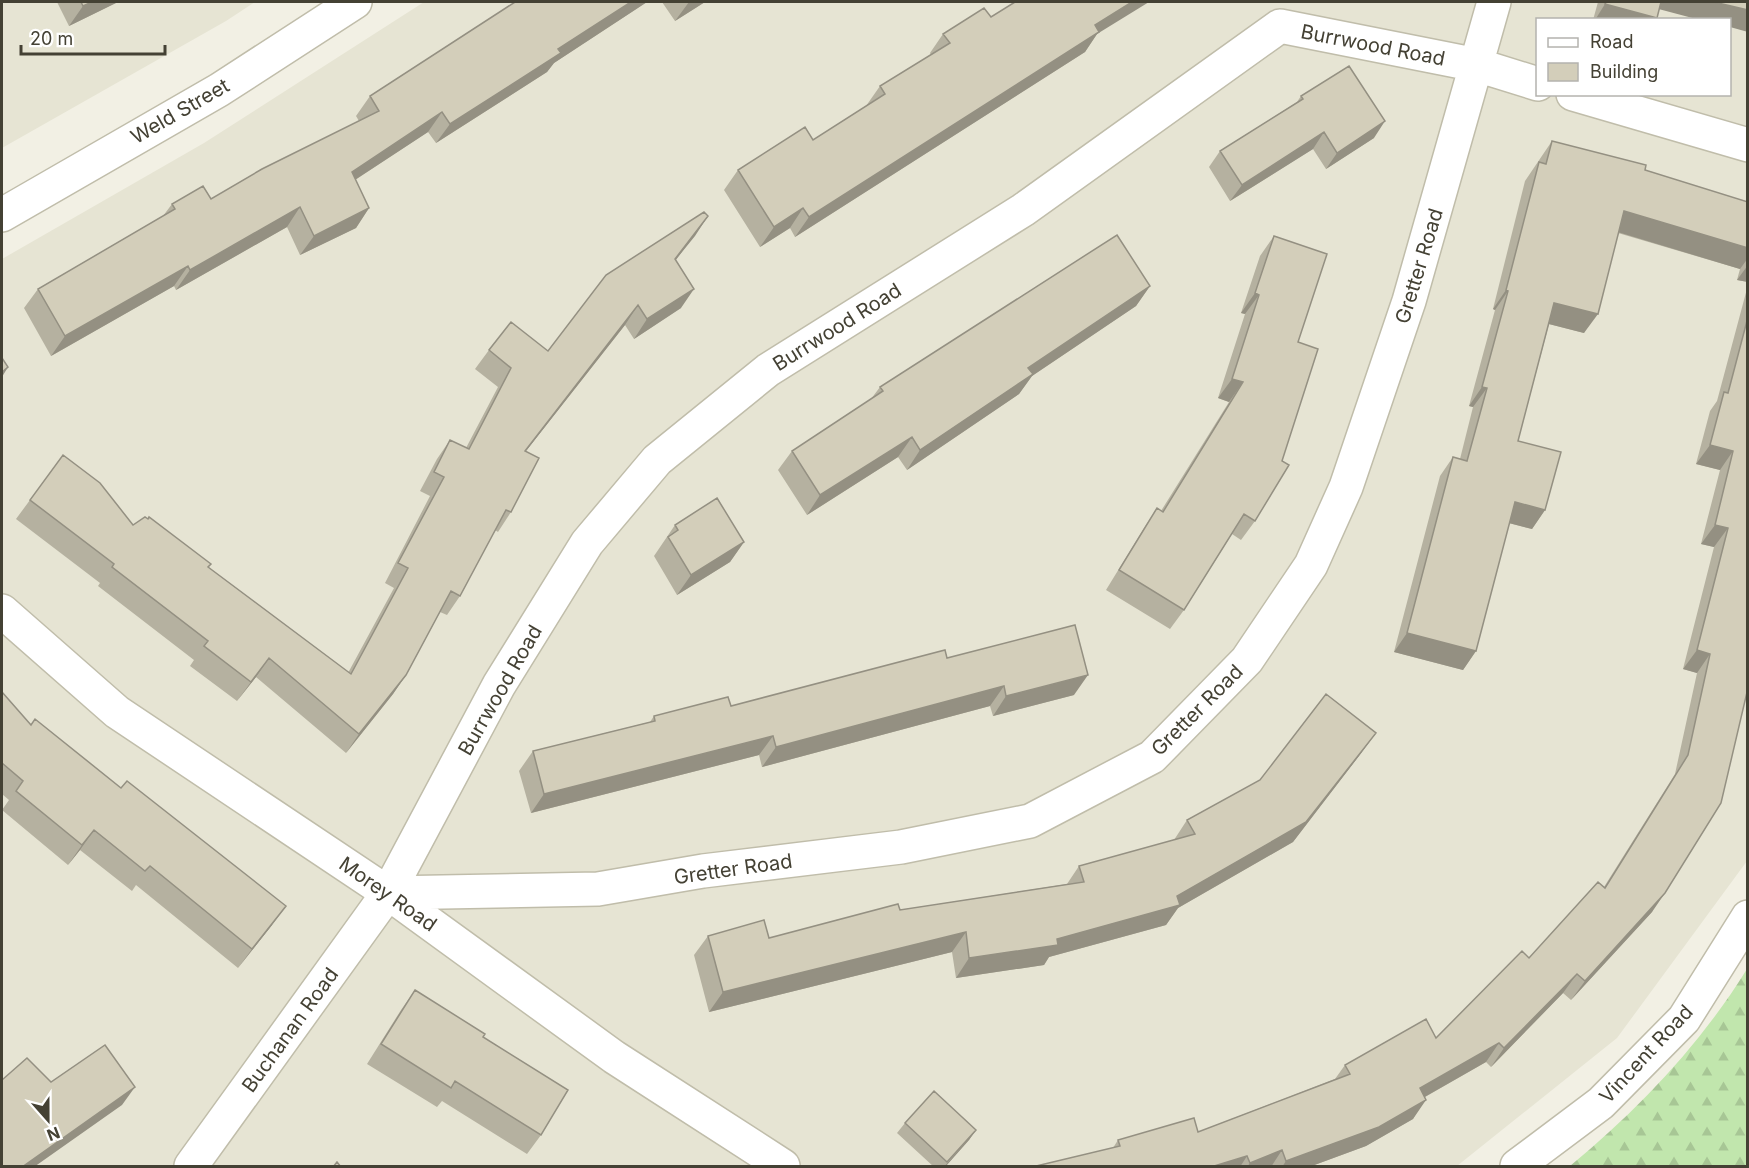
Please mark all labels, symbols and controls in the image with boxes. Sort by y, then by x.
scale bar [21,18,165,56]
legend [1536,18,1731,96]
street label: Burrwood Road [1299,19,1447,71]
text: 20 m [30,28,73,49]
text: Road [1590,31,1633,52]
text: Building [1590,61,1658,82]
street label: Weld Street [127,73,234,149]
street label: Gretter Road [1390,205,1448,327]
street label: Burrwood Road [768,278,906,376]
street label: Burrwood Road [453,621,547,759]
street label: Gretter Road [1146,659,1248,761]
street label: Gretter Road [672,849,794,889]
street label: Morey Road [335,852,441,936]
street label: Buchanan Road [237,963,343,1097]
street label: Vincent Road [1594,1000,1698,1108]
north arrow [18,1090,78,1150]
text: N [44,1122,63,1146]

